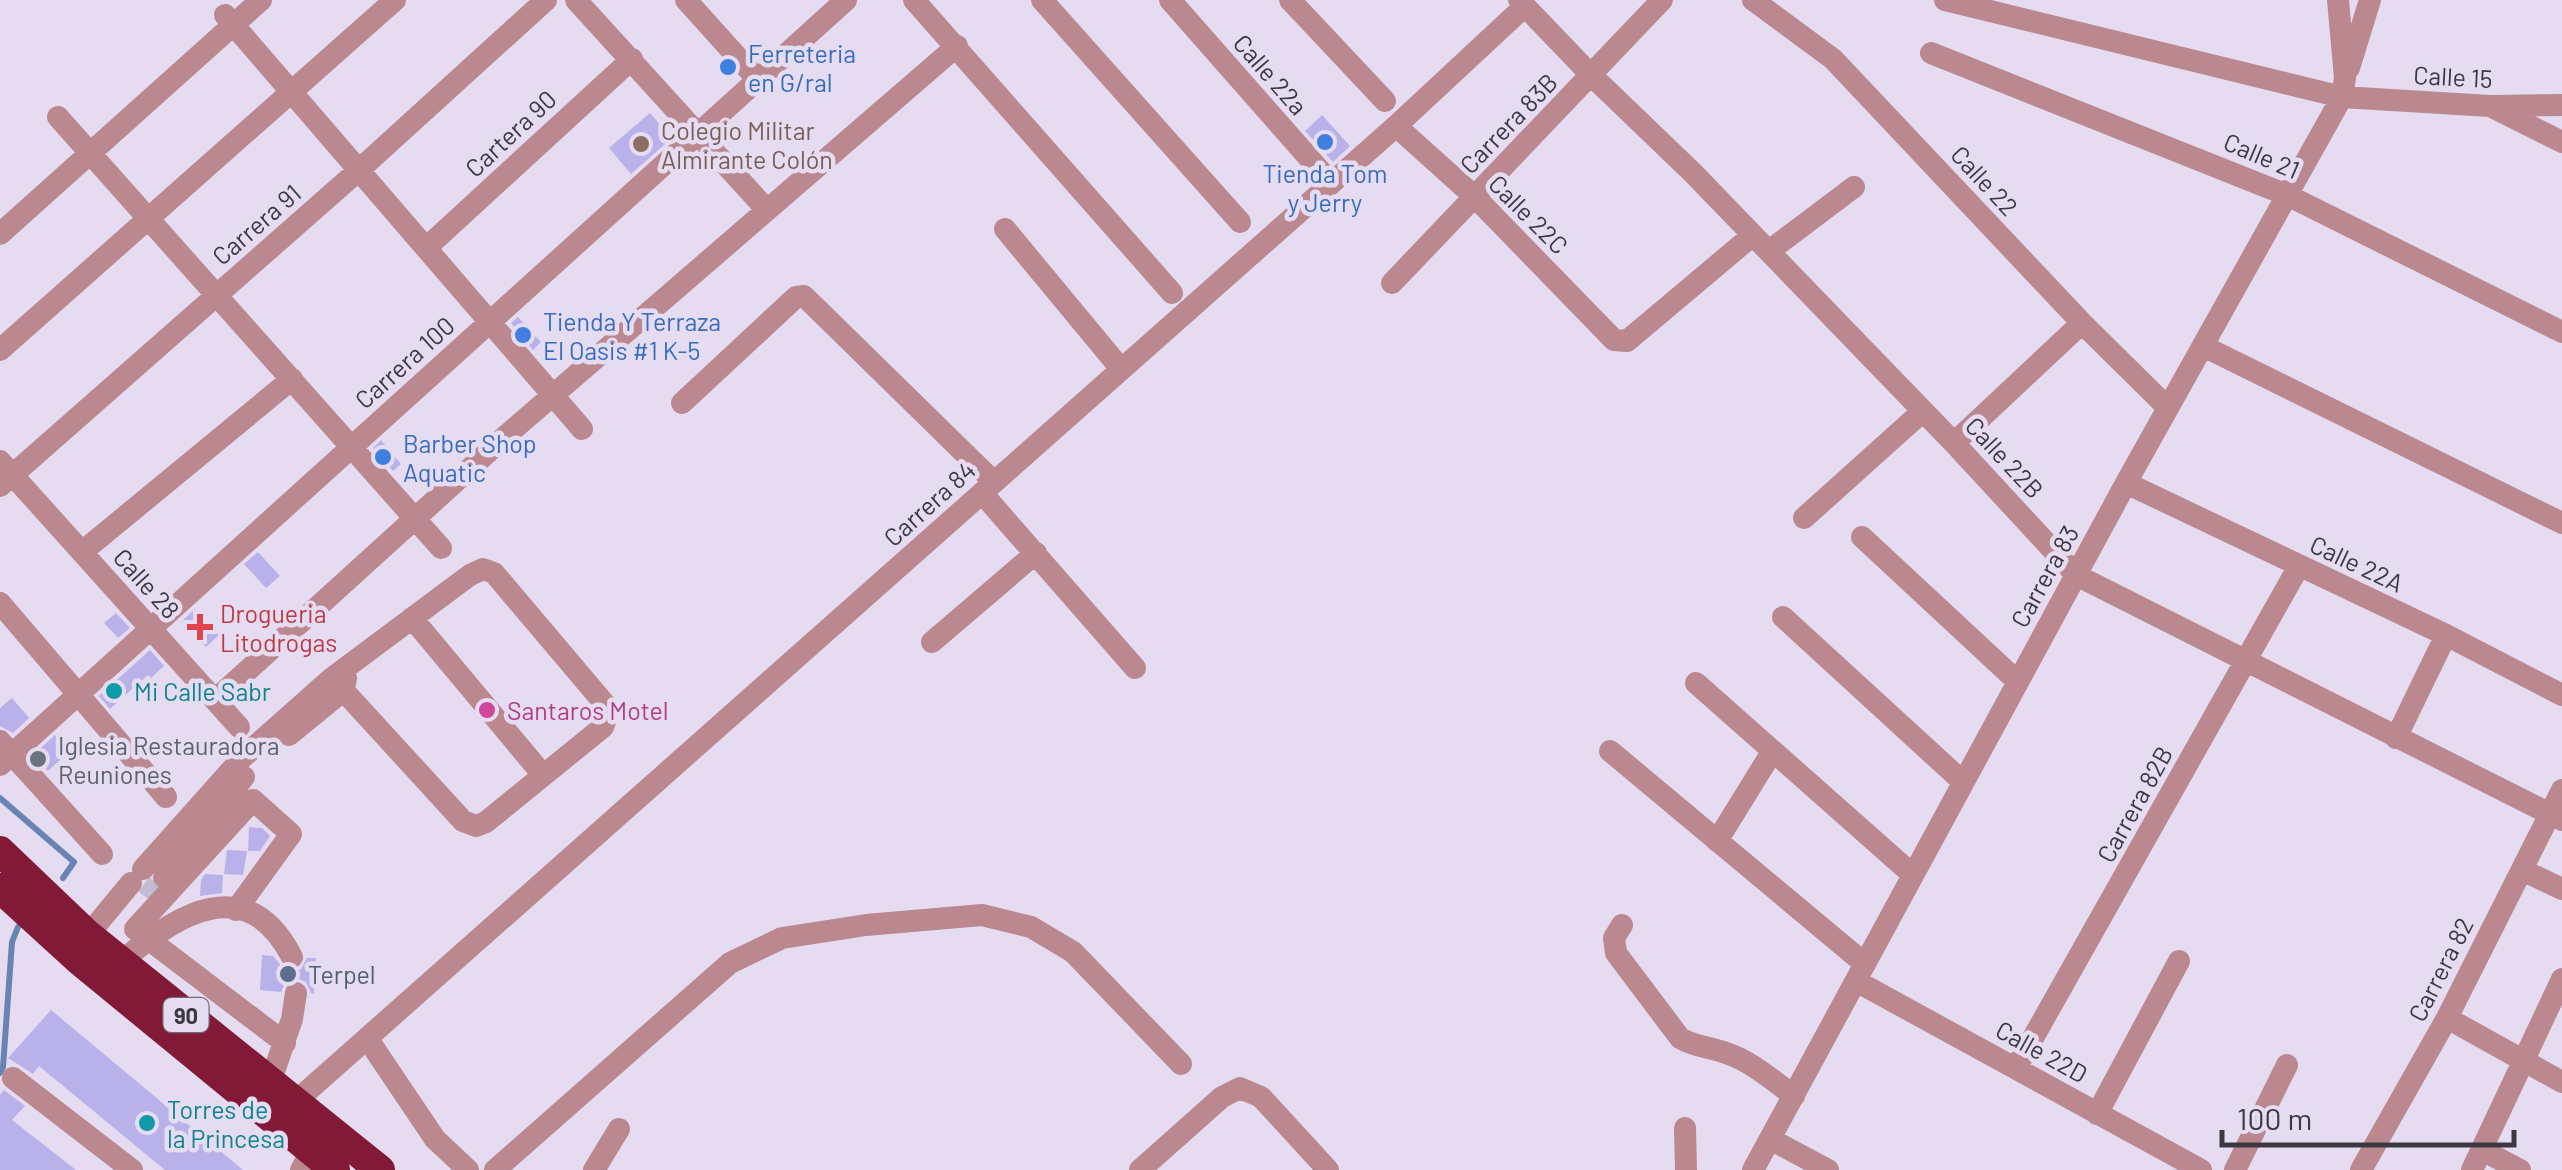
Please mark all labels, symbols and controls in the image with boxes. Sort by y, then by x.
street label: Calle 22a [1228,27,1314,121]
place label: Ferreteria en G/ral [748,38,856,97]
marker: Ferreteria en G/ral [717,56,739,78]
street label: Calle 15 [2413,59,2493,93]
street label: Carrera 83B [1453,67,1563,179]
street label: Cartera 90 [458,83,562,183]
place label: Colegio Militar Almirante Colón [661,115,833,174]
street label: Calle 21 [2220,126,2304,184]
marker: Tienda Tom y Jerry [1314,131,1336,153]
marker: Colegio Militar Almirante Colón [630,133,652,155]
street label: Calle 22 [1945,139,2025,221]
place label: Tienda Tom y Jerry [1262,158,1388,217]
street label: Calle 22C [1483,168,1575,260]
street label: Carrera 91 [206,177,306,271]
place label: Tienda Y Terraza El Oasis #1 K-5 [543,306,721,365]
street label: Carrera 100 [348,310,460,414]
marker: Tienda Y Terraza El Oasis #1 K-5 [512,324,534,346]
street label: Calle 22B [1960,410,2050,504]
place label: Barber Shop Aquatic [403,428,537,487]
marker: Barber Shop Aquatic [372,446,394,468]
street label: Carrera 84 [877,454,981,552]
street label: Carrera 83 [2004,520,2084,632]
street label: Calle 22A [2306,528,2408,598]
street label: Calle 28 [108,542,186,624]
place label: Drogueria Litodrogas [220,598,337,657]
marker: Drogueria Litodrogas [189,616,211,638]
place label: Mi Calle Sabr [134,676,271,706]
marker: Mi Calle Sabr [103,680,125,702]
place label: Santaros Motel [507,695,668,725]
marker: Santaros Motel [476,699,498,721]
place label: Iglesia Restauradora Reuniones [58,730,279,789]
street label: Carrera 82B [2090,741,2178,867]
marker: Iglesia Restauradora Reuniones [27,748,49,770]
street label: Carrera 82 [2401,912,2479,1026]
place label: Terpel [308,959,376,989]
marker: Terpel [277,963,299,985]
road number: 90 [164,998,208,1032]
street label: Calle 22D [1991,1014,2093,1088]
scale bar [2222,1085,2514,1147]
place label: Torres de la Princesa [167,1094,285,1153]
text: 100 m [2237,1100,2312,1136]
marker: Torres de la Princesa [136,1112,158,1134]

